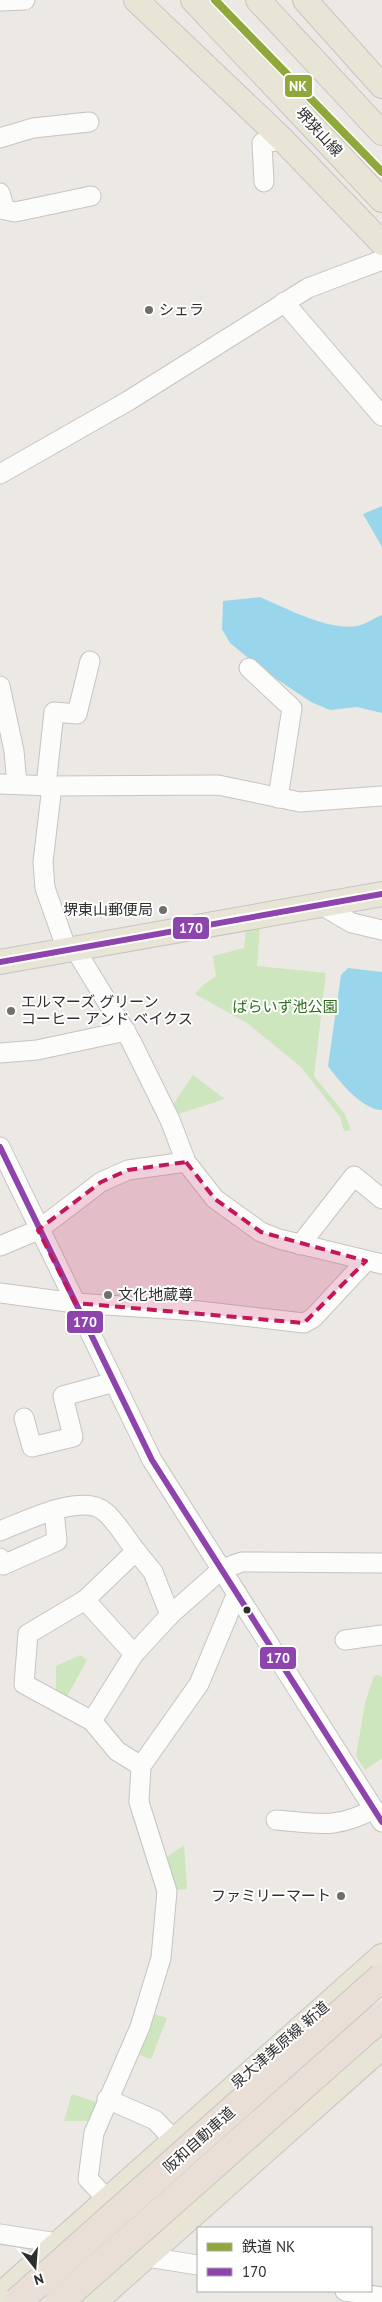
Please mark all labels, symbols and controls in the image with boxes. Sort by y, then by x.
line badge: NK [284,74,313,98]
text: NK [289,77,307,95]
street label: 堺狭山線 [292,103,347,160]
place label: シェラ [159,300,204,319]
marker: シェラ [143,304,155,316]
place label: 堺東山郵便局 [63,900,153,919]
marker: 堺東山郵便局 [157,904,169,916]
line badge: 170 [172,916,210,940]
text: 170 [179,919,203,937]
place label: エルマーズ グリーン コーヒー アンド ベイクス [21,992,193,1028]
park label: ばらいず池公園 [232,997,338,1016]
marker: エルマーズ グリーン コーヒー アンド ベイクス [5,1005,17,1017]
place label: 文化地蔵尊 [118,1285,193,1304]
marker: 文化地蔵尊 [102,1289,114,1301]
line badge: 170 [66,1310,104,1334]
text: 170 [73,1313,97,1331]
unlabelled marker [242,1605,252,1615]
line badge: 170 [259,1646,297,1670]
text: 170 [266,1649,290,1667]
place label: ファミリーマート [211,1886,331,1905]
marker: ファミリーマート [335,1890,347,1902]
street label: 泉大津美原線 新道 [227,1997,333,2092]
street label: 阪和自動車道 [159,2102,238,2177]
legend [197,2227,372,2292]
text: 鉄道 NK [242,2237,295,2256]
north arrow [10,2242,60,2292]
text: 170 [242,2262,267,2281]
text: N [32,2269,46,2289]

